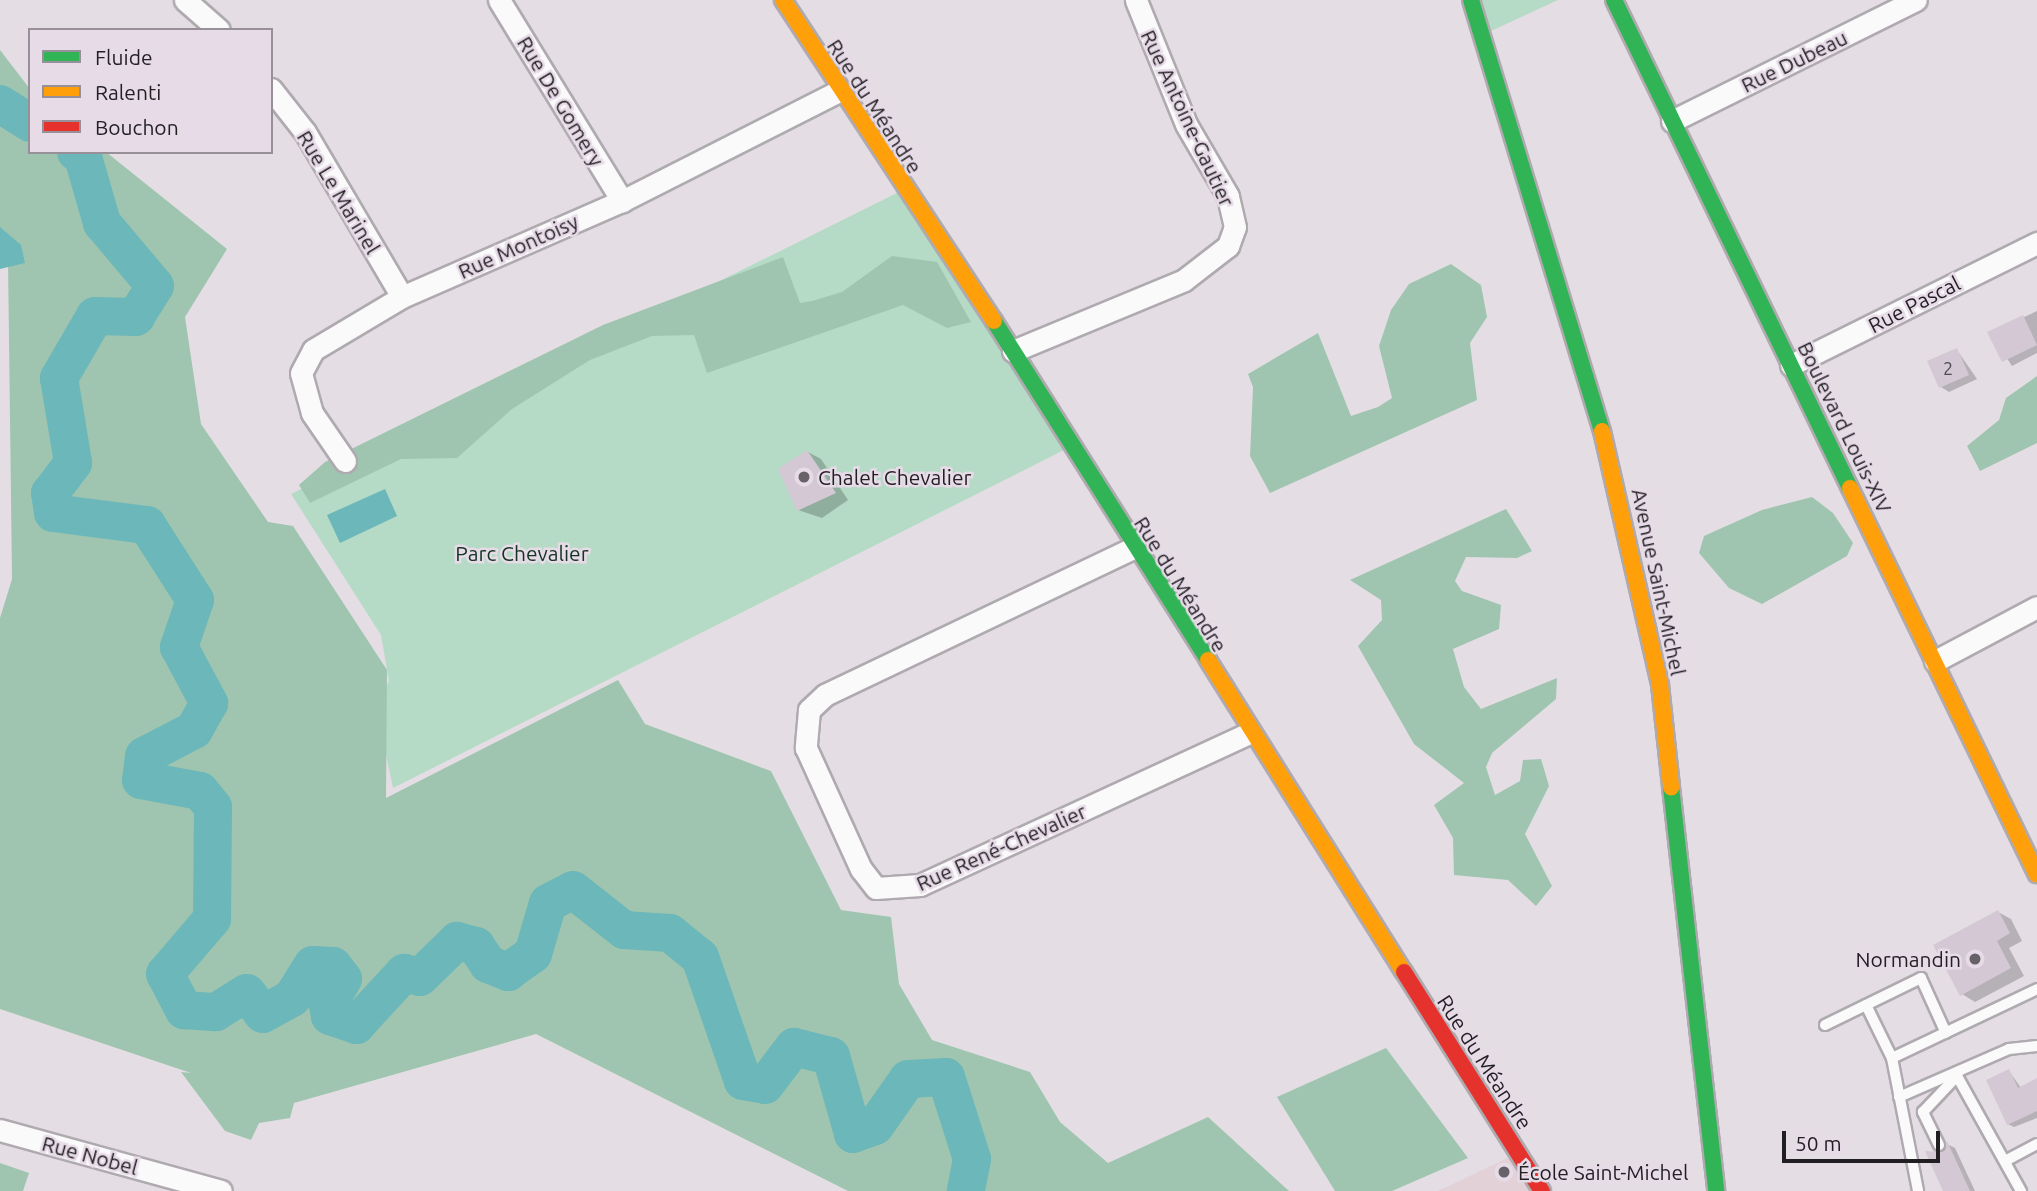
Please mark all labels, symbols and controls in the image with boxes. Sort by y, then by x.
street label: Rue Dubeau [1737,24,1851,98]
street label: Rue Antoine-Gautier [1136,26,1240,210]
legend [28,28,273,154]
street label: Rue De Gomery [512,31,610,171]
street label: Rue du Méandre [822,34,928,178]
text: Fluide [95,45,153,69]
text: Ralenti [95,80,161,104]
text: Bouchon [95,115,179,139]
street label: Rue Le Marinel [292,126,386,258]
street label: Rue Montoisy [454,208,582,284]
street label: Rue Pascal [1864,270,1964,338]
street label: Boulevard Louis-XIV [1793,337,1897,517]
house number: 2 [1943,357,1953,379]
place label: Chalet Chevalier [818,464,971,490]
marker: Chalet Chevalier [796,469,812,485]
street label: Avenue Saint-Michel [1627,486,1691,678]
street label: Rue du Méandre [1129,512,1233,656]
park label: Parc Chevalier [455,540,589,566]
street label: Rue René-Chevalier [912,798,1090,896]
place label: Normandin [1855,946,1961,972]
marker: Normandin [1967,951,1983,967]
street label: Rue du Méandre [1432,990,1538,1134]
scale bar [1785,1118,1942,1162]
street label: Rue Nobel [39,1130,141,1180]
text: 50 m [1795,1131,1842,1155]
place label: École Saint-Michel [1518,1159,1689,1185]
marker: École Saint-Michel [1496,1164,1512,1180]

